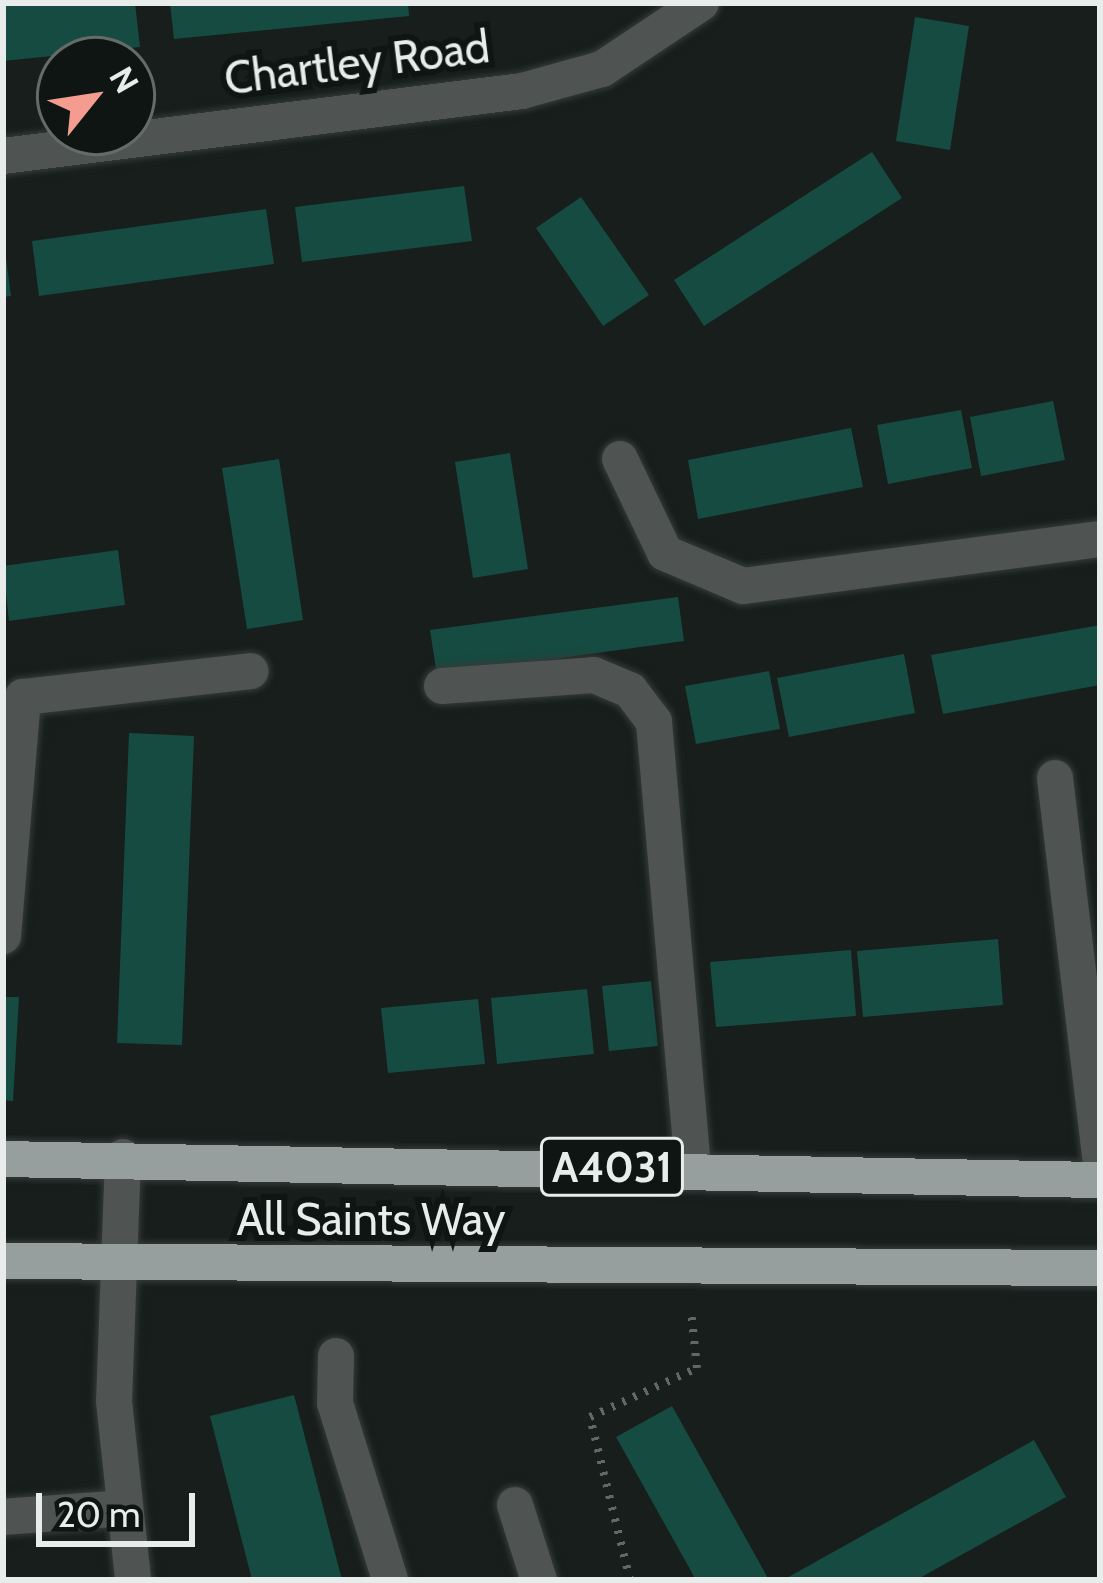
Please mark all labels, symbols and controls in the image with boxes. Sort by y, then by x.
street label: Chartley Road [221,20,493,106]
north arrow [36,36,156,156]
text: N [101,59,148,100]
road number: A4031 [537,1131,687,1203]
street label: All Saints Way [236,1193,506,1247]
scale bar [42,1469,201,1543]
text: 20 m [57,1492,141,1536]

